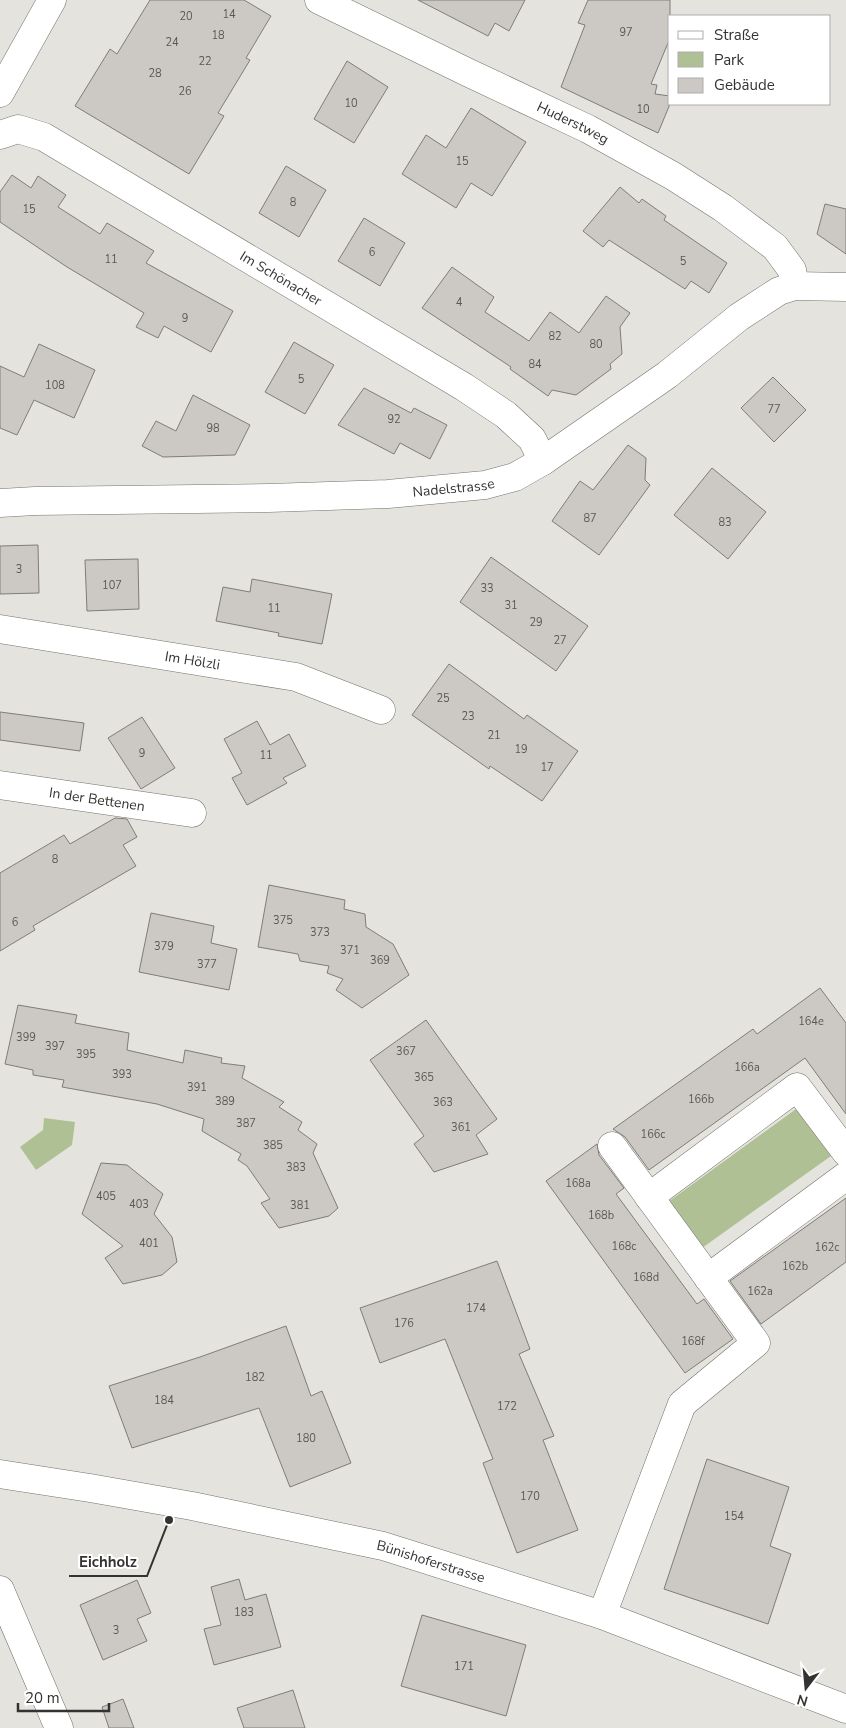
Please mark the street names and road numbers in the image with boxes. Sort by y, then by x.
street label: Huderstweg [534,97,612,148]
street label: Im Schönacher [236,246,326,310]
street label: Nadelstrasse [412,473,497,501]
street label: Im Hölzli [163,646,221,674]
street label: In der Bettenen [48,783,146,816]
street label: Bünishoferstrasse [375,1535,487,1587]

